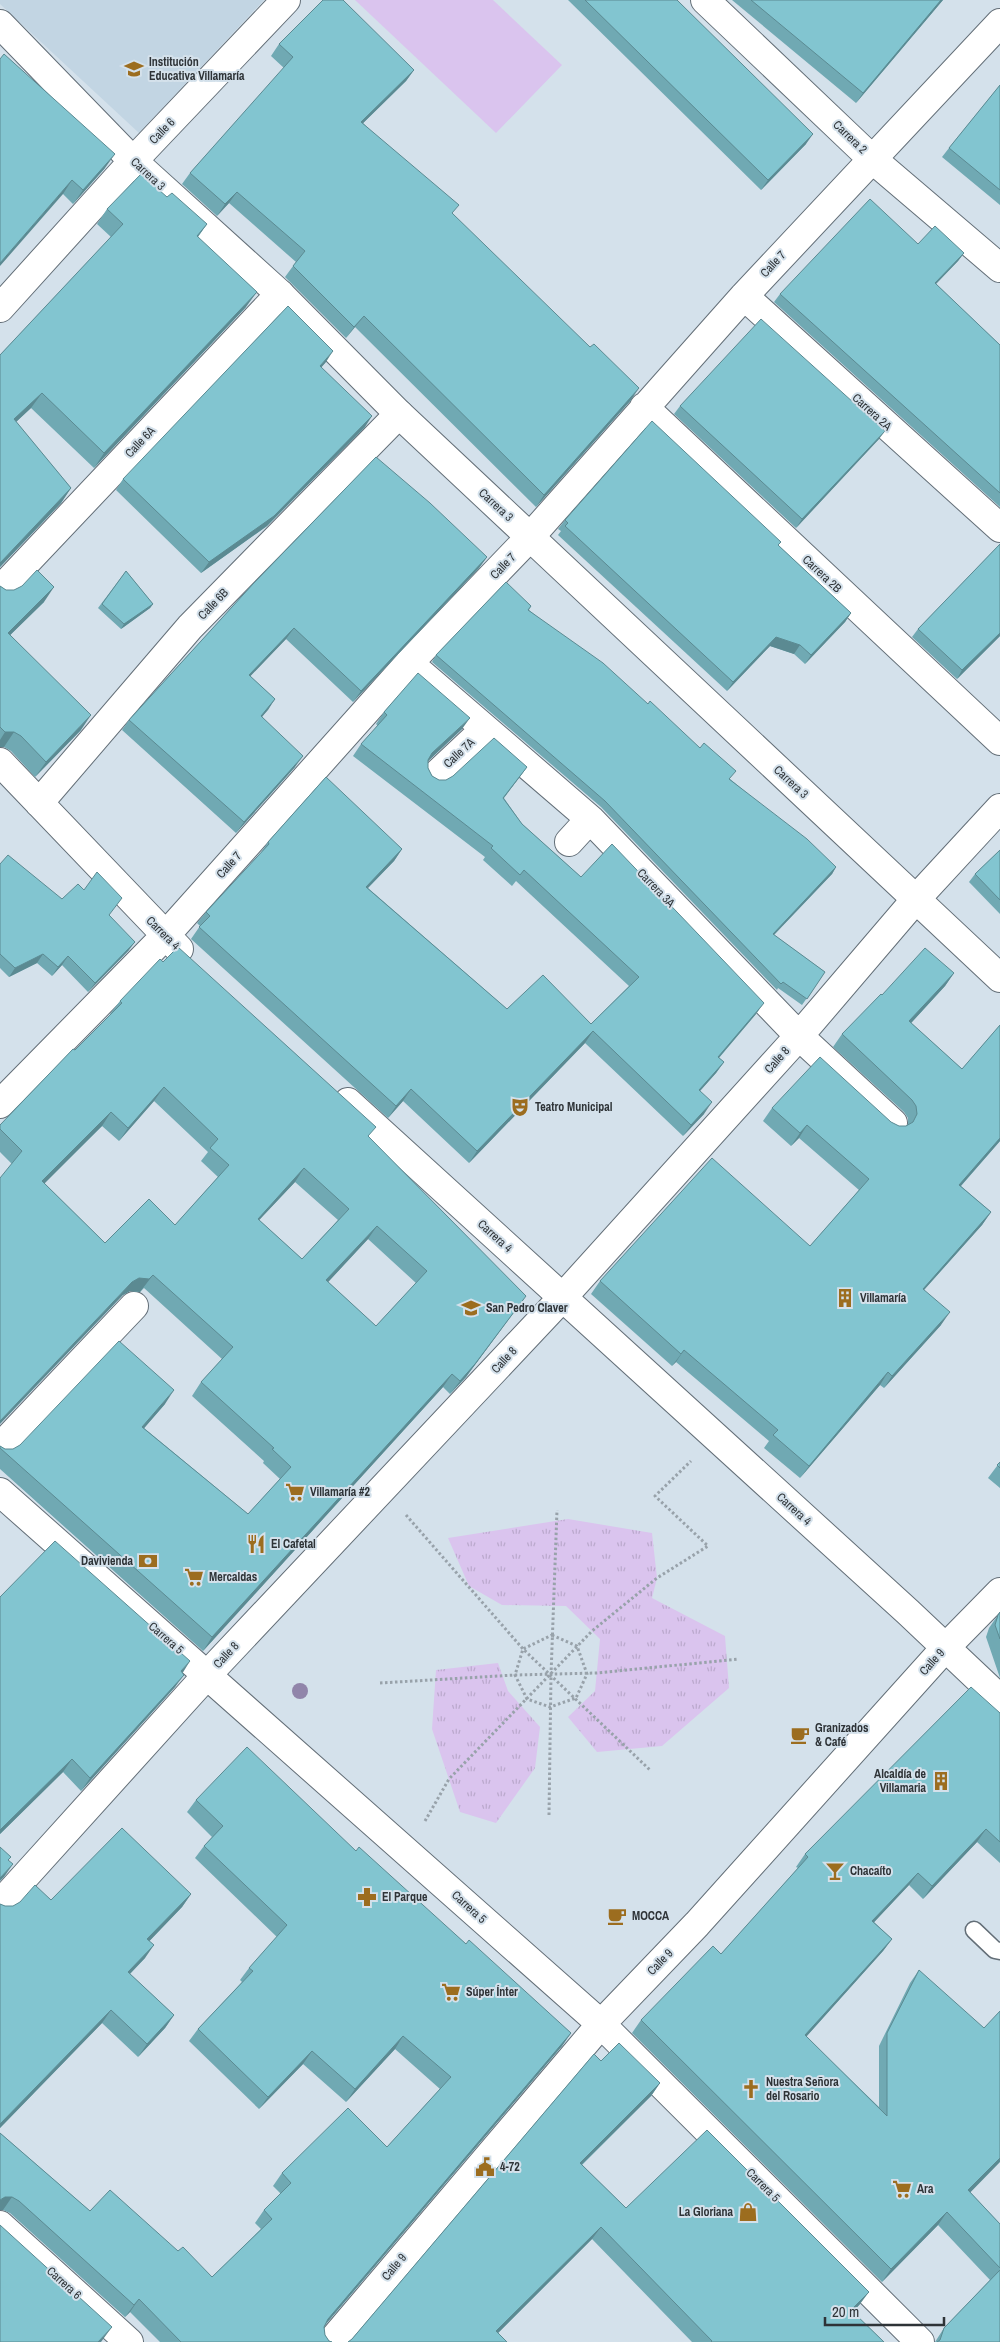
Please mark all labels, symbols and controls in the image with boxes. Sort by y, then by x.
place label: Institución Educativa Villamaría [149,54,245,84]
school or university icon: Institución Educativa Villamaría [123,58,145,80]
street label: Calle 6 [146,114,178,148]
street label: Carrera 2 [829,117,871,157]
street label: Carrera 3 [127,154,169,194]
street label: Calle 7 [757,247,790,281]
street label: Carrera 2A [849,390,896,434]
street label: Calle 6A [121,423,159,461]
street label: Carrera 3 [475,485,517,525]
street label: Calle 7 [487,549,520,583]
street label: Carrera 2B [799,552,845,597]
street label: Calle 6B [194,585,232,623]
street label: Calle 7A [440,734,478,772]
street label: Carrera 3 [770,762,812,802]
street label: Calle 7 [213,848,246,882]
street label: Carrera 3A [634,865,679,911]
street label: Carrera 4 [143,913,184,954]
street label: Calle 8 [761,1043,793,1077]
theatre icon: Teatro Municipal [509,1096,531,1118]
place label: Teatro Municipal [535,1099,613,1115]
street label: Carrera 4 [474,1216,516,1256]
building icon: Villamaría [834,1287,856,1309]
place label: Villamaría [860,1290,907,1306]
school or university icon: San Pedro Claver [460,1297,482,1319]
place label: San Pedro Claver [486,1300,568,1316]
street label: Calle 8 [488,1343,520,1377]
supermarket icon: Villamaría #2 [284,1481,306,1503]
place label: Villamaría #2 [310,1484,371,1500]
street label: Carrera 4 [773,1489,815,1529]
restaurant icon: El Cafetal [245,1533,267,1555]
place label: El Cafetal [271,1536,316,1552]
bank icon: Davivienda [137,1550,159,1572]
place label: Davivienda [81,1553,134,1569]
supermarket icon: Mercaldas [183,1566,205,1588]
place label: Mercaldas [209,1569,258,1585]
street label: Carrera 5 [145,1618,187,1658]
street label: Calle 8 [210,1638,242,1672]
street label: Calle 9 [916,1645,948,1679]
place label: Granizados & Café [815,1720,869,1750]
cafe icon: Granizados & Café [789,1724,811,1746]
place label: Alcaldía de Villamaria [874,1766,927,1796]
building icon: Alcaldía de Villamaria [930,1770,952,1792]
bar icon: Chacaíto [824,1860,846,1882]
place label: Chacaíto [850,1863,892,1879]
pharmacy icon: El Parque [356,1886,378,1908]
street label: Carrera 5 [448,1887,490,1927]
place label: El Parque [382,1889,428,1905]
cafe icon: MOCCA [606,1905,628,1927]
place label: MOCCA [632,1908,670,1924]
street label: Calle 9 [644,1945,676,1979]
supermarket icon: Súper Ínter [440,1981,462,2003]
place label: Súper Ínter [466,1984,518,2000]
place label: Nuestra Señora del Rosario [766,2074,839,2104]
church icon: Nuestra Señora del Rosario [740,2078,762,2100]
public building icon: 4-72 [474,2156,496,2178]
place label: 4-72 [500,2159,520,2175]
street label: Carrera 5 [743,2165,784,2206]
supermarket icon: Ara [891,2178,913,2200]
place label: Ara [917,2181,934,2197]
shop icon: La Gloriana [737,2201,759,2223]
place label: La Gloriana [679,2204,734,2220]
street label: Calle 9 [378,2250,410,2284]
street label: Carrera 6 [43,2263,85,2303]
scale bar [825,2294,944,2326]
text: 20 m [832,2301,859,2322]

